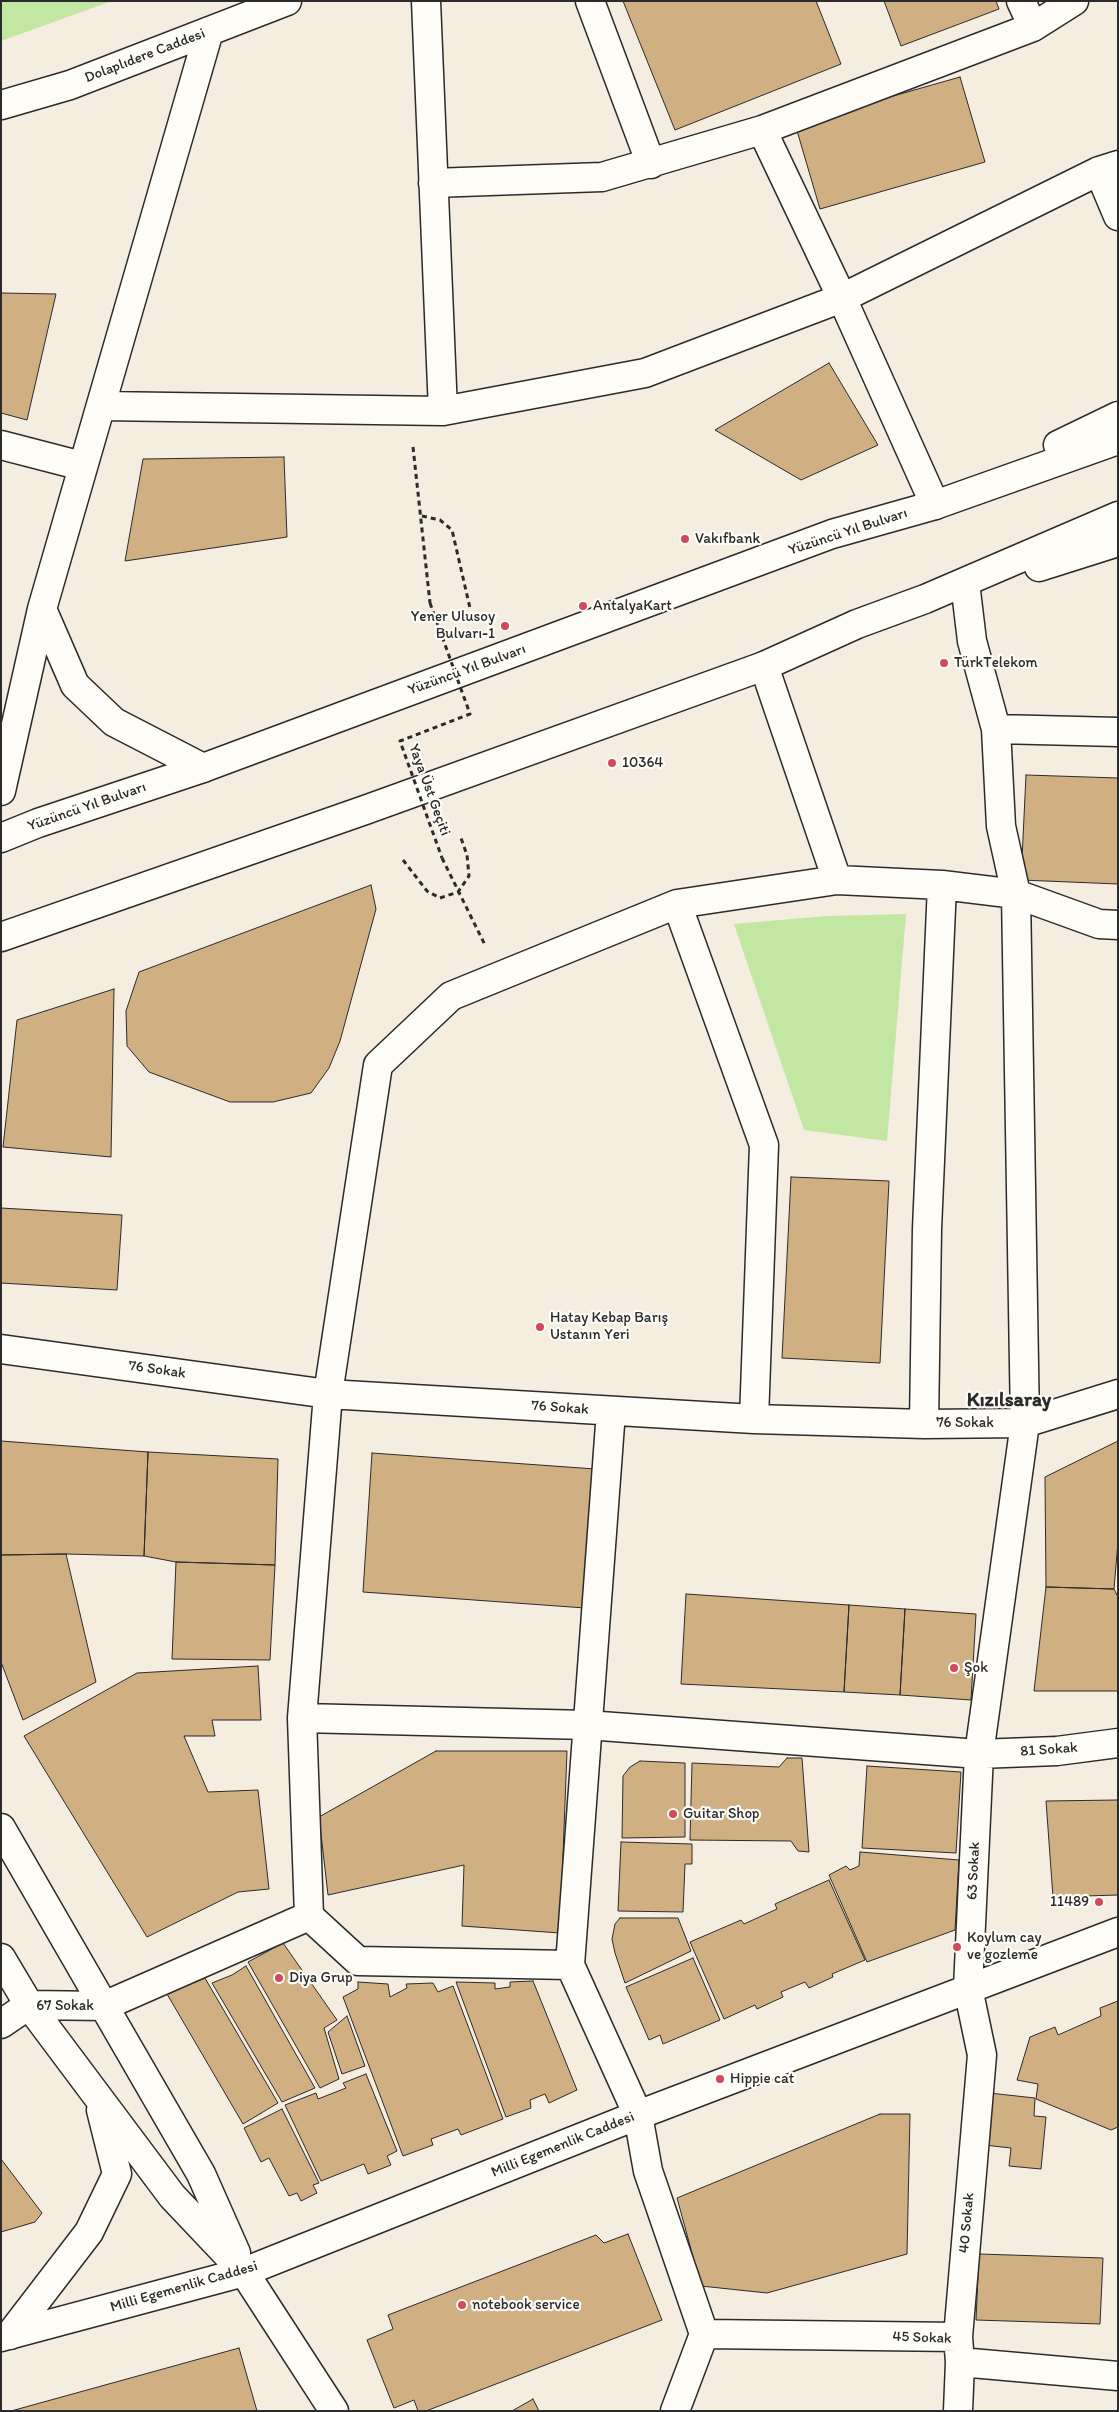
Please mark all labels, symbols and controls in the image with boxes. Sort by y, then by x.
street label: Dolaplıdere Caddesi [82,25,208,87]
street label: Yüzüncü Yıl Bulvarı [786,504,910,560]
place label: Vakıfbank [695,530,760,548]
marker: Vakıfbank [679,533,691,545]
place label: AntalyaKart [593,597,672,615]
marker: AntalyaKart [577,600,589,612]
place label: Yener Ulusoy Bulvarı-1 [411,608,495,643]
marker: Yener Ulusoy Bulvarı-1 [499,620,511,632]
street label: Yüzüncü Yıl Bulvarı [406,640,528,700]
place label: TürkTelekom [954,654,1038,672]
marker: TürkTelekom [938,657,950,669]
street label: Yaya Üst Geçiti [404,742,454,838]
place label: 10364 [622,754,663,772]
marker: 10364 [606,757,618,769]
street label: Yüzüncü Yıl Bulvarı [25,778,149,836]
place label: Hatay Kebap Barış Ustanın Yeri [550,1309,668,1344]
marker: Hatay Kebap Barış Ustanın Yeri [534,1321,546,1333]
street label: 76 Sokak [127,1357,187,1383]
district label: Kızılsaray [967,1389,1051,1413]
street label: 76 Sokak [531,1397,589,1419]
street label: 76 Sokak [936,1414,994,1432]
place label: Şok [964,1659,988,1677]
marker: Şok [948,1662,960,1674]
street label: 81 Sokak [1020,1739,1078,1761]
place label: Guitar Shop [683,1805,760,1823]
marker: Guitar Shop [667,1808,679,1820]
street label: 63 Sokak [963,1841,985,1901]
place label: 11489 [1050,1893,1089,1911]
marker: 11489 [1093,1896,1105,1908]
place label: Koylum cay ve gozleme [967,1929,1042,1964]
marker: Koylum cay ve gozleme [951,1941,963,1953]
place label: Diya Grup [289,1969,353,1987]
marker: Diya Grup [273,1972,285,1984]
street label: 67 Sokak [36,1997,94,2015]
place label: Hippie cat [730,2070,794,2088]
marker: Hippie cat [714,2073,726,2085]
street label: Milli Egemenlik Caddesi [489,2108,637,2182]
street label: 40 Sokak [955,2192,979,2254]
street label: Milli Egemenlik Caddesi [108,2257,260,2317]
place label: notebook service [472,2296,580,2314]
marker: notebook service [456,2299,468,2311]
street label: 45 Sokak [892,2328,952,2348]

